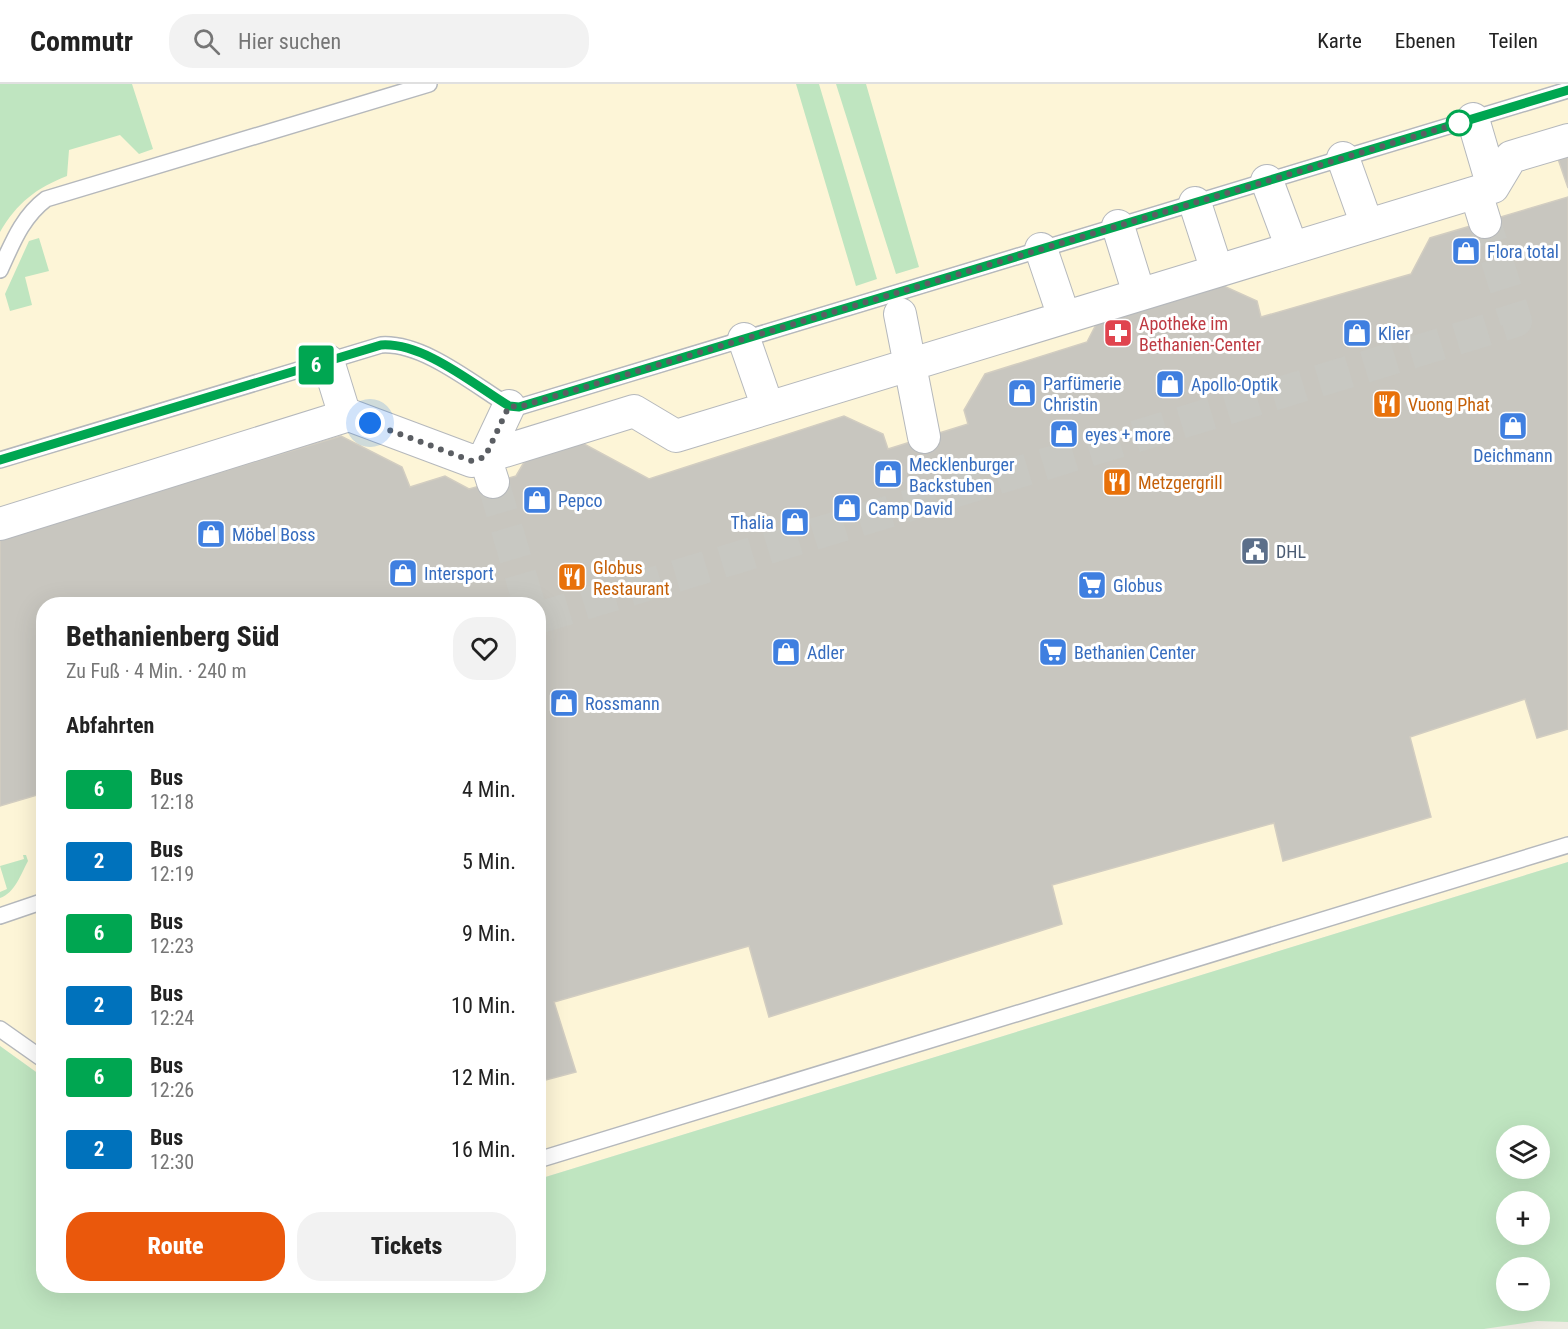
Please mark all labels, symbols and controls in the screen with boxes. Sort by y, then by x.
search box [169,14,589,68]
text: Commutr [30,25,133,58]
icon: search [190,25,223,58]
text: Hier suchen [238,29,341,54]
text: Karte [1317,29,1362,53]
text: Ebenen [1395,29,1456,53]
text: Teilen [1489,29,1538,53]
unlabelled marker [1446,110,1472,136]
shop icon: Flora total [1450,235,1482,267]
place label: Flora total [1487,241,1559,262]
place label: Apotheke im Bethanien-Center [1139,313,1261,355]
pharmacy icon: Apotheke im Bethanien-Center [1102,317,1134,349]
shop icon: Klier [1341,317,1373,349]
place label: Klier [1378,323,1411,344]
line badge: 6 [296,346,336,384]
text: 6 [311,353,321,377]
shop icon: Apollo-Optik [1154,368,1186,400]
place label: Parfümerie Christin [1043,373,1122,415]
place label: Apollo-Optik [1191,374,1278,395]
shop icon: Parfümerie Christin [1006,377,1038,409]
restaurant icon: Vuong Phat [1371,388,1403,420]
place label: Vuong Phat [1408,394,1490,415]
your location [355,408,385,438]
shop icon: Deichmann [1497,410,1529,442]
shop icon: eyes + more [1048,418,1080,450]
place label: eyes + more [1085,424,1171,445]
place label: Deichmann [1473,445,1553,466]
place label: Mecklenburger Backstuben [909,454,1015,496]
shop icon: Mecklenburger Backstuben [872,458,904,490]
restaurant icon: Metzgergrill [1101,466,1133,498]
place label: Metzgergrill [1138,472,1223,493]
shop icon: Pepco [521,484,553,516]
place label: Pepco [558,490,603,511]
shop icon: Camp David [831,492,863,524]
place label: Camp David [868,498,953,519]
shop icon: Thalia [779,506,811,538]
place label: Thalia [730,512,774,533]
shop icon: Möbel Boss [195,518,227,550]
place label: Möbel Boss [232,524,316,545]
public building icon: DHL [1239,535,1271,567]
place label: DHL [1276,541,1306,562]
shop icon: Intersport [387,557,419,589]
place label: Globus Restaurant [593,557,670,599]
restaurant icon: Globus Restaurant [556,561,588,593]
place label: Intersport [424,563,494,584]
supermarket icon: Globus [1076,569,1108,601]
place label: Globus [1113,575,1163,596]
button: heart [453,617,516,680]
text: Bethanienberg Süd [66,620,279,653]
shop icon: Adler [770,636,802,668]
supermarket icon: Bethanien Center [1037,636,1069,668]
place label: Adler [807,642,845,663]
place label: Bethanien Center [1074,642,1196,663]
text: Zu Fuß · 4 Min. · 240 m [66,659,247,683]
shop icon: Rossmann [548,687,580,719]
place label: Rossmann [585,693,660,714]
text: Abfahrten [66,713,154,738]
text: Bus [150,765,183,790]
text: 6 [94,777,104,801]
text: 4 Min. [462,777,516,802]
text: 12:18 [150,790,194,814]
text: Bus [150,837,183,862]
text: 2 [94,849,104,873]
text: 5 Min. [462,849,516,874]
text: 12:19 [150,862,194,886]
text: Bus [150,909,183,934]
text: 6 [94,921,104,945]
text: 9 Min. [462,921,516,946]
text: 12:23 [150,934,194,958]
text: Bus [150,981,183,1006]
text: 2 [94,993,104,1017]
text: 10 Min. [451,993,516,1018]
text: 12:24 [150,1006,194,1030]
text: Bus [150,1053,183,1078]
text: 6 [94,1065,104,1089]
text: 12 Min. [451,1065,516,1090]
text: 12:26 [150,1078,194,1102]
text: Bus [150,1125,183,1150]
map controls [1496,1125,1550,1311]
button: layers [1496,1125,1550,1179]
text: 2 [94,1137,104,1161]
text: 16 Min. [451,1137,516,1162]
text: 12:30 [150,1150,194,1174]
button: + [1496,1191,1550,1245]
button: Route [66,1212,285,1281]
button: Tickets [297,1212,516,1281]
button: − [1496,1257,1550,1311]

